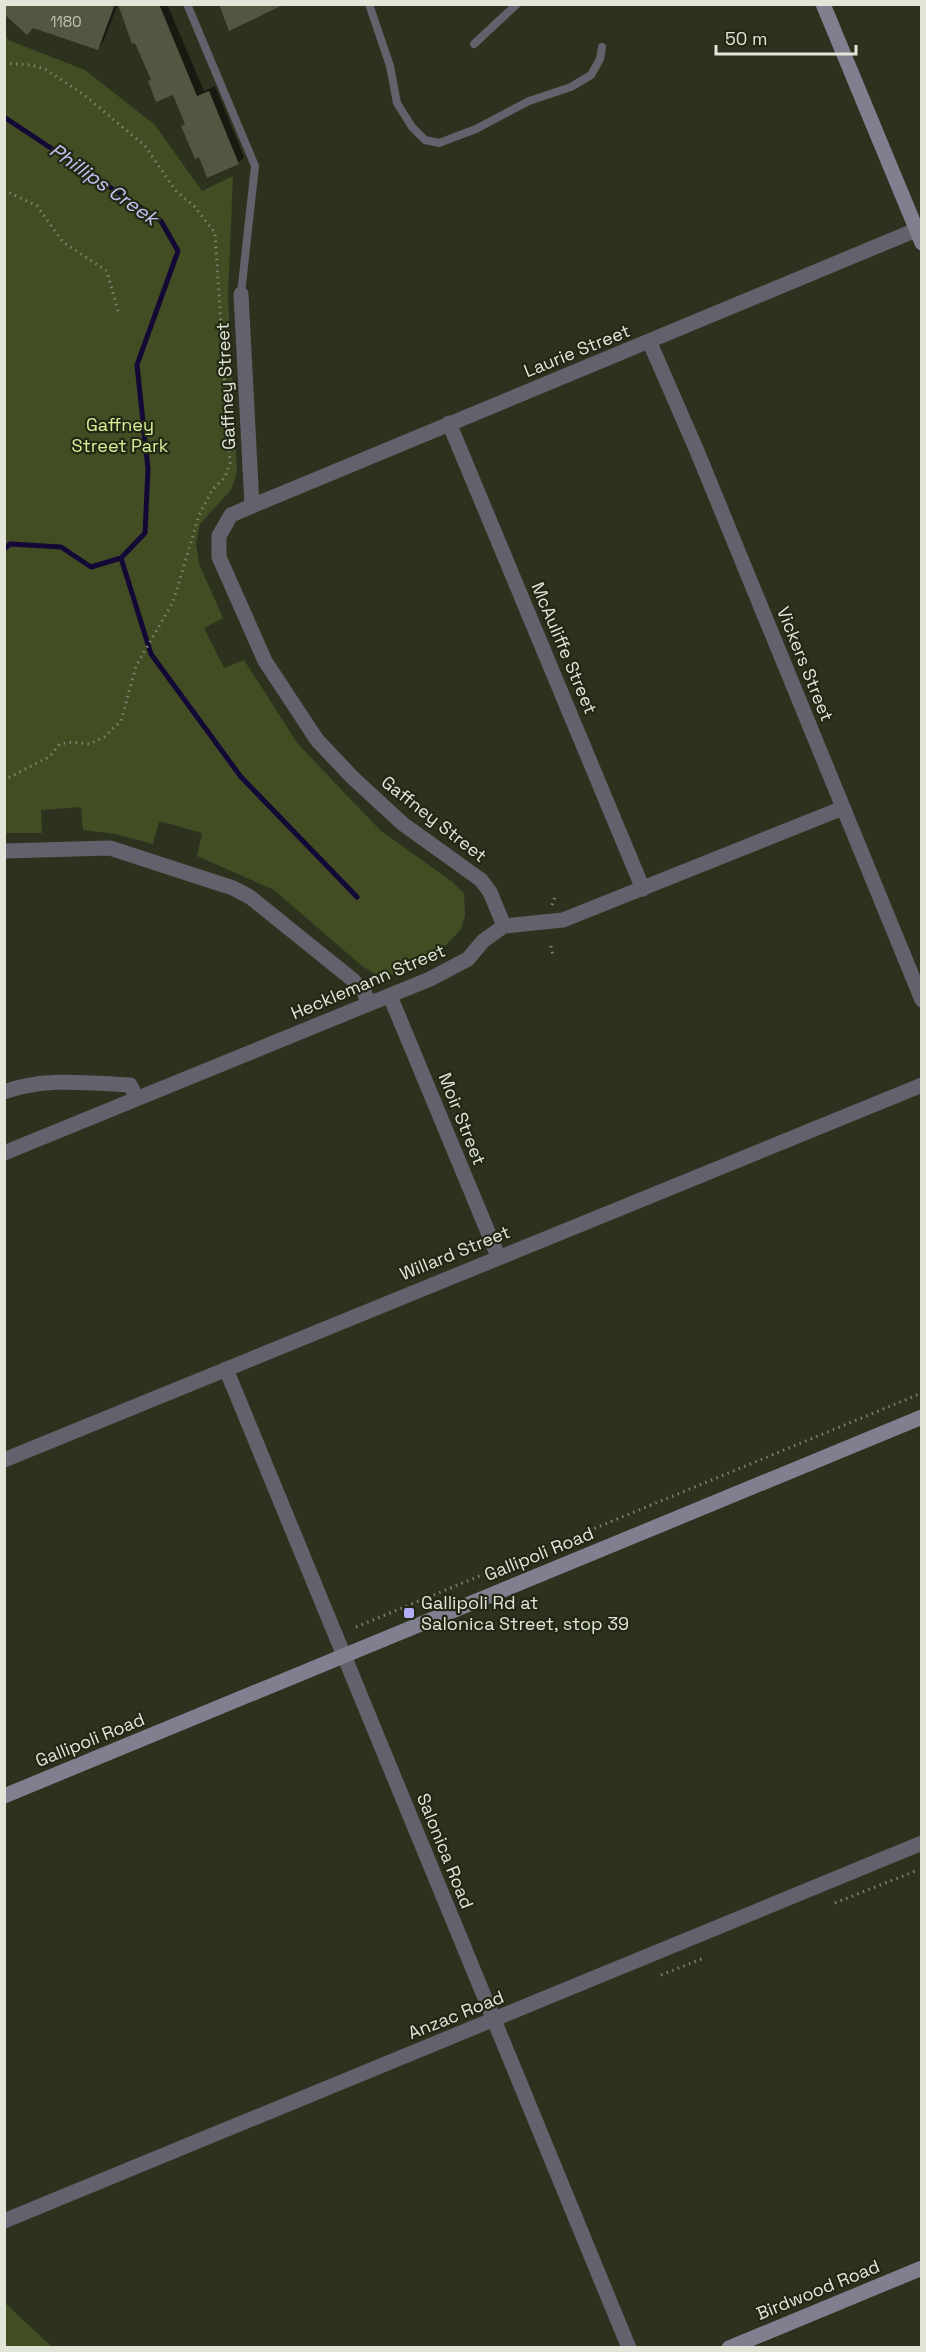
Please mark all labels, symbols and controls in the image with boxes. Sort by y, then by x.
house number: 1180 [50,12,82,31]
scale bar [716,18,856,56]
text: 50 m [725,27,767,50]
water label: Phillips Creek [45,137,165,232]
street label: Laurie Street [520,319,633,382]
street label: Gaffney Street [211,322,240,450]
park label: Gaffney Street Park [71,413,169,457]
street label: McAuliffe Street [526,578,603,717]
street label: Vickers Street [772,603,839,725]
street label: Gaffney Street [377,770,492,867]
street label: Hecklemann Street [287,939,448,1024]
street label: Moir Street [434,1069,491,1168]
street label: Willard Street [396,1220,513,1285]
street label: Gallipoli Road [481,1521,597,1586]
place label: Gallipoli Rd at Salonica Street, stop 39 [421,1591,629,1635]
marker: Gallipoli Rd at Salonica Street, stop 39 [402,1606,416,1620]
street label: Gallipoli Road [32,1707,148,1772]
street label: Salonica Road [412,1790,479,1912]
street label: Anzac Road [405,1985,507,2044]
street label: Birdwood Road [753,2254,883,2325]

